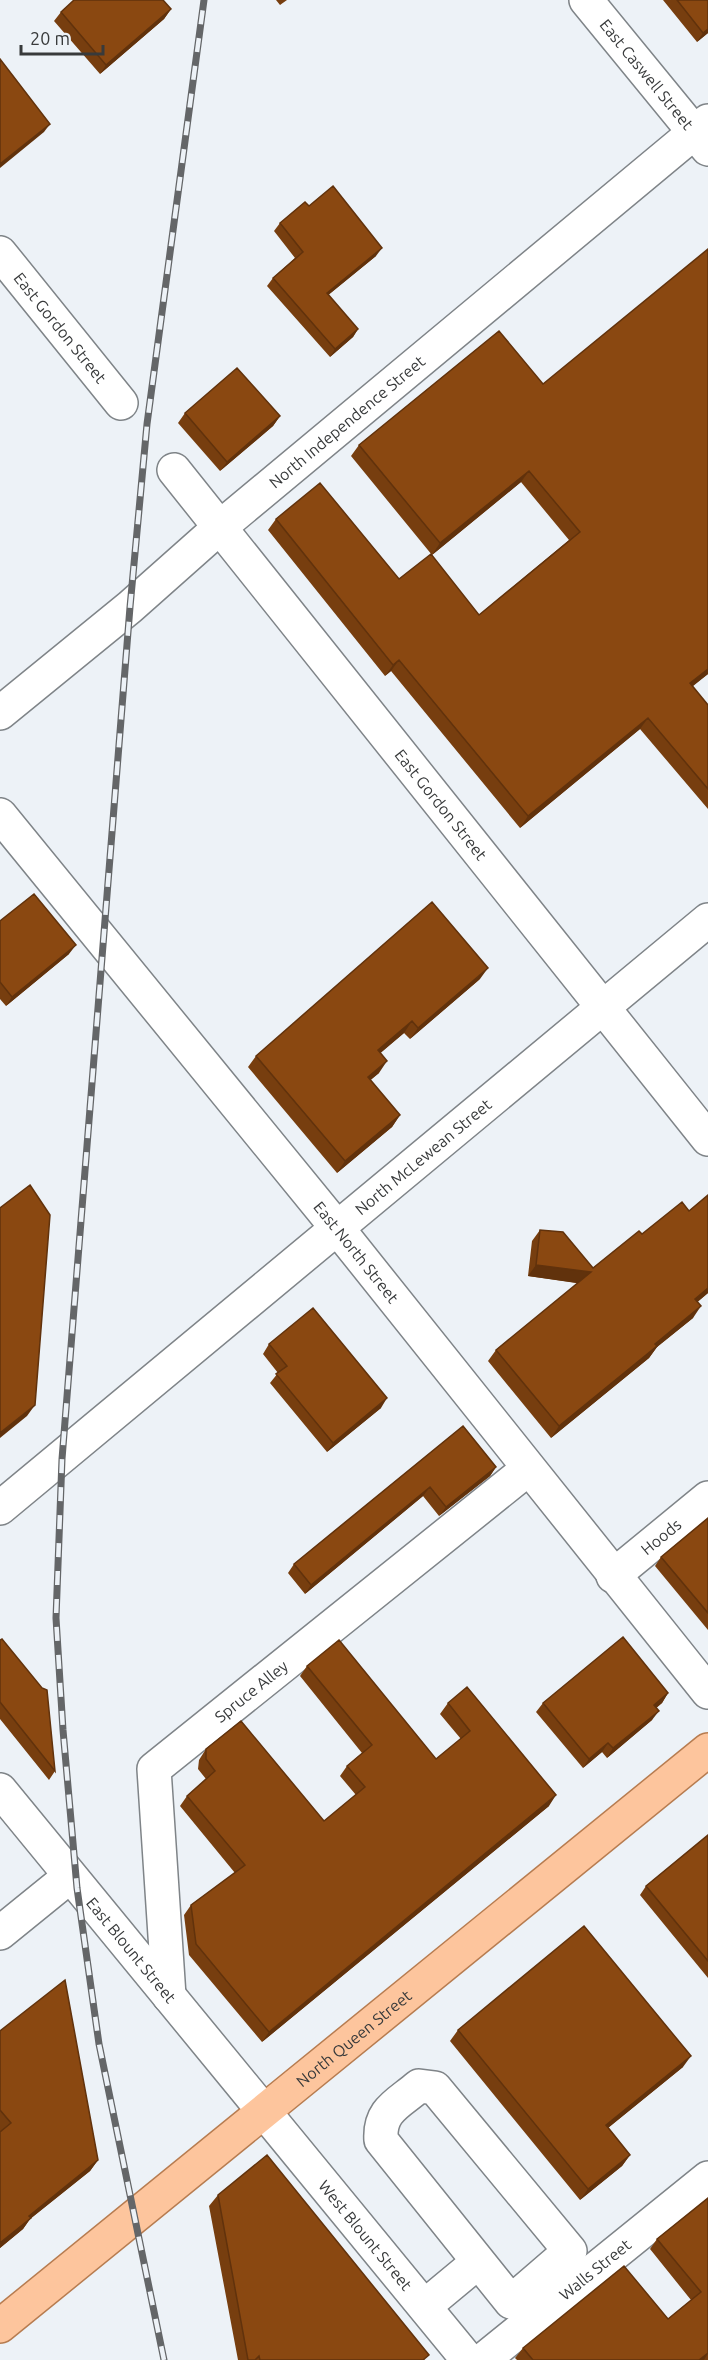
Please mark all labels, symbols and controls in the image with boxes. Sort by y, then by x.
street label: East Caswell Street [596,15,698,134]
scale bar [21,18,104,56]
text: 20 m [30,28,70,48]
street label: East Gordon Street [10,269,111,387]
street label: North Independence Street [265,351,429,492]
street label: East Gordon Street [391,746,491,864]
street label: North McLewean Street [351,1094,495,1218]
street label: East North Street [310,1198,403,1307]
street label: Hoods [637,1515,685,1558]
street label: Spruce Alley [211,1656,291,1726]
street label: East Blount Street [83,1894,180,2007]
street label: North Queen Street [293,1986,415,2090]
street label: West Blount Street [315,2176,416,2294]
street label: Walls Street [556,2235,635,2304]

